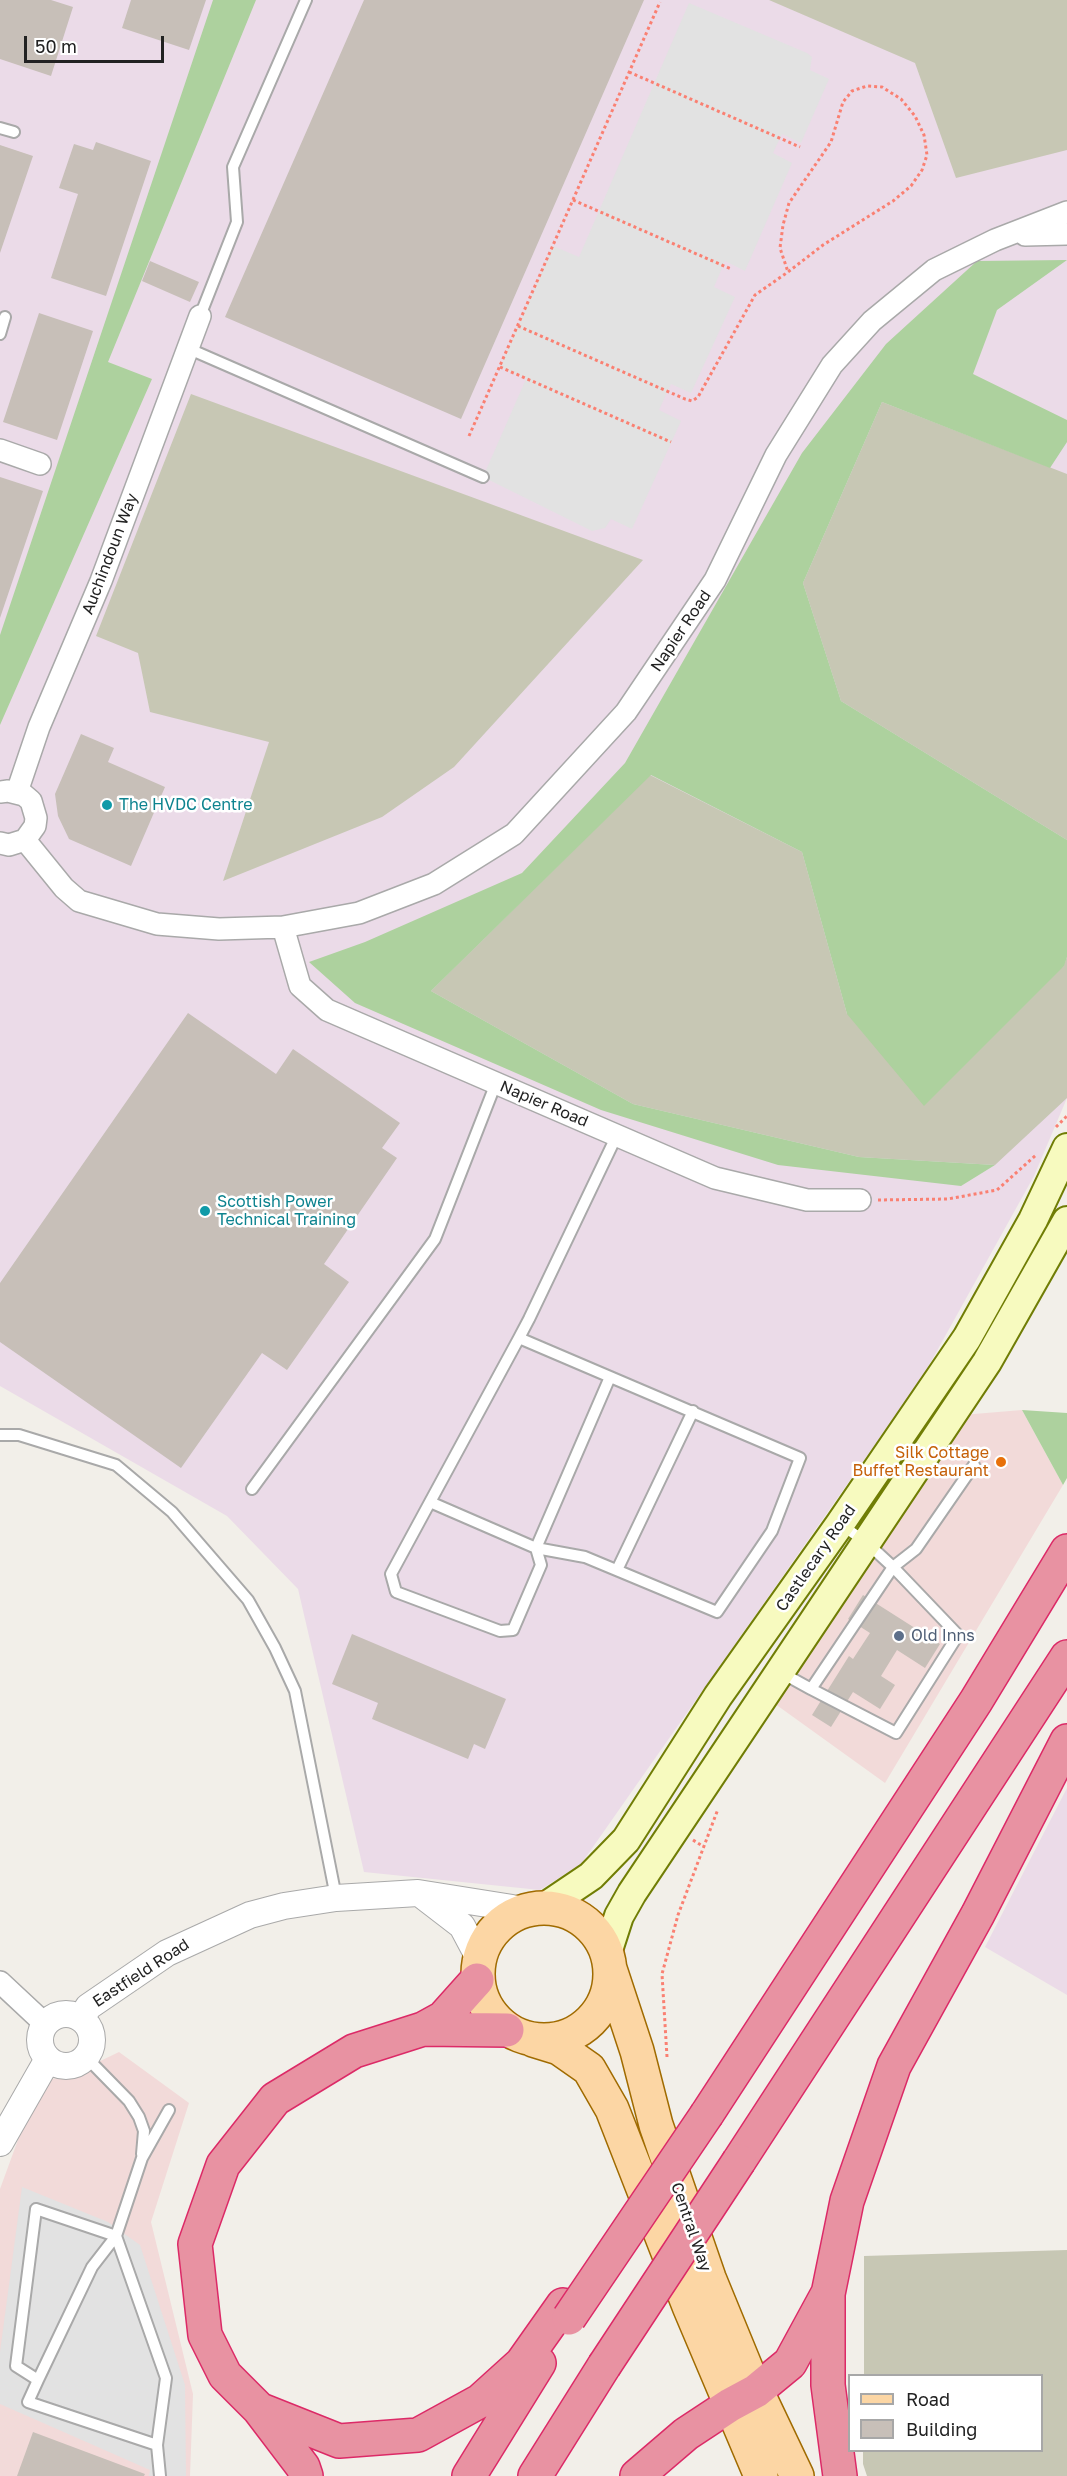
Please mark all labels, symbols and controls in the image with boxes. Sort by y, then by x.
scale bar [27,24,166,62]
text: 50 m [35,35,77,57]
street label: Auchindoun Way [78,491,142,617]
street label: Napier Road [647,587,715,675]
place label: The HVDC Centre [119,795,253,815]
marker: The HVDC Centre [100,798,114,812]
street label: Napier Road [497,1077,591,1131]
place label: Scottish Power Technical Training [217,1192,356,1230]
marker: Scottish Power Technical Training [198,1204,212,1218]
place label: Silk Cottage Buffet Restaurant [852,1443,989,1481]
marker: Silk Cottage Buffet Restaurant [994,1455,1008,1469]
street label: Castlecary Road [772,1501,860,1615]
place label: Old Inns [911,1626,975,1646]
marker: Old Inns [892,1629,906,1643]
street label: Eastfield Road [89,1935,193,2011]
street label: Central Way [667,2180,715,2274]
legend [848,2374,1043,2452]
text: Road [906,2388,950,2410]
text: Building [906,2418,977,2440]

